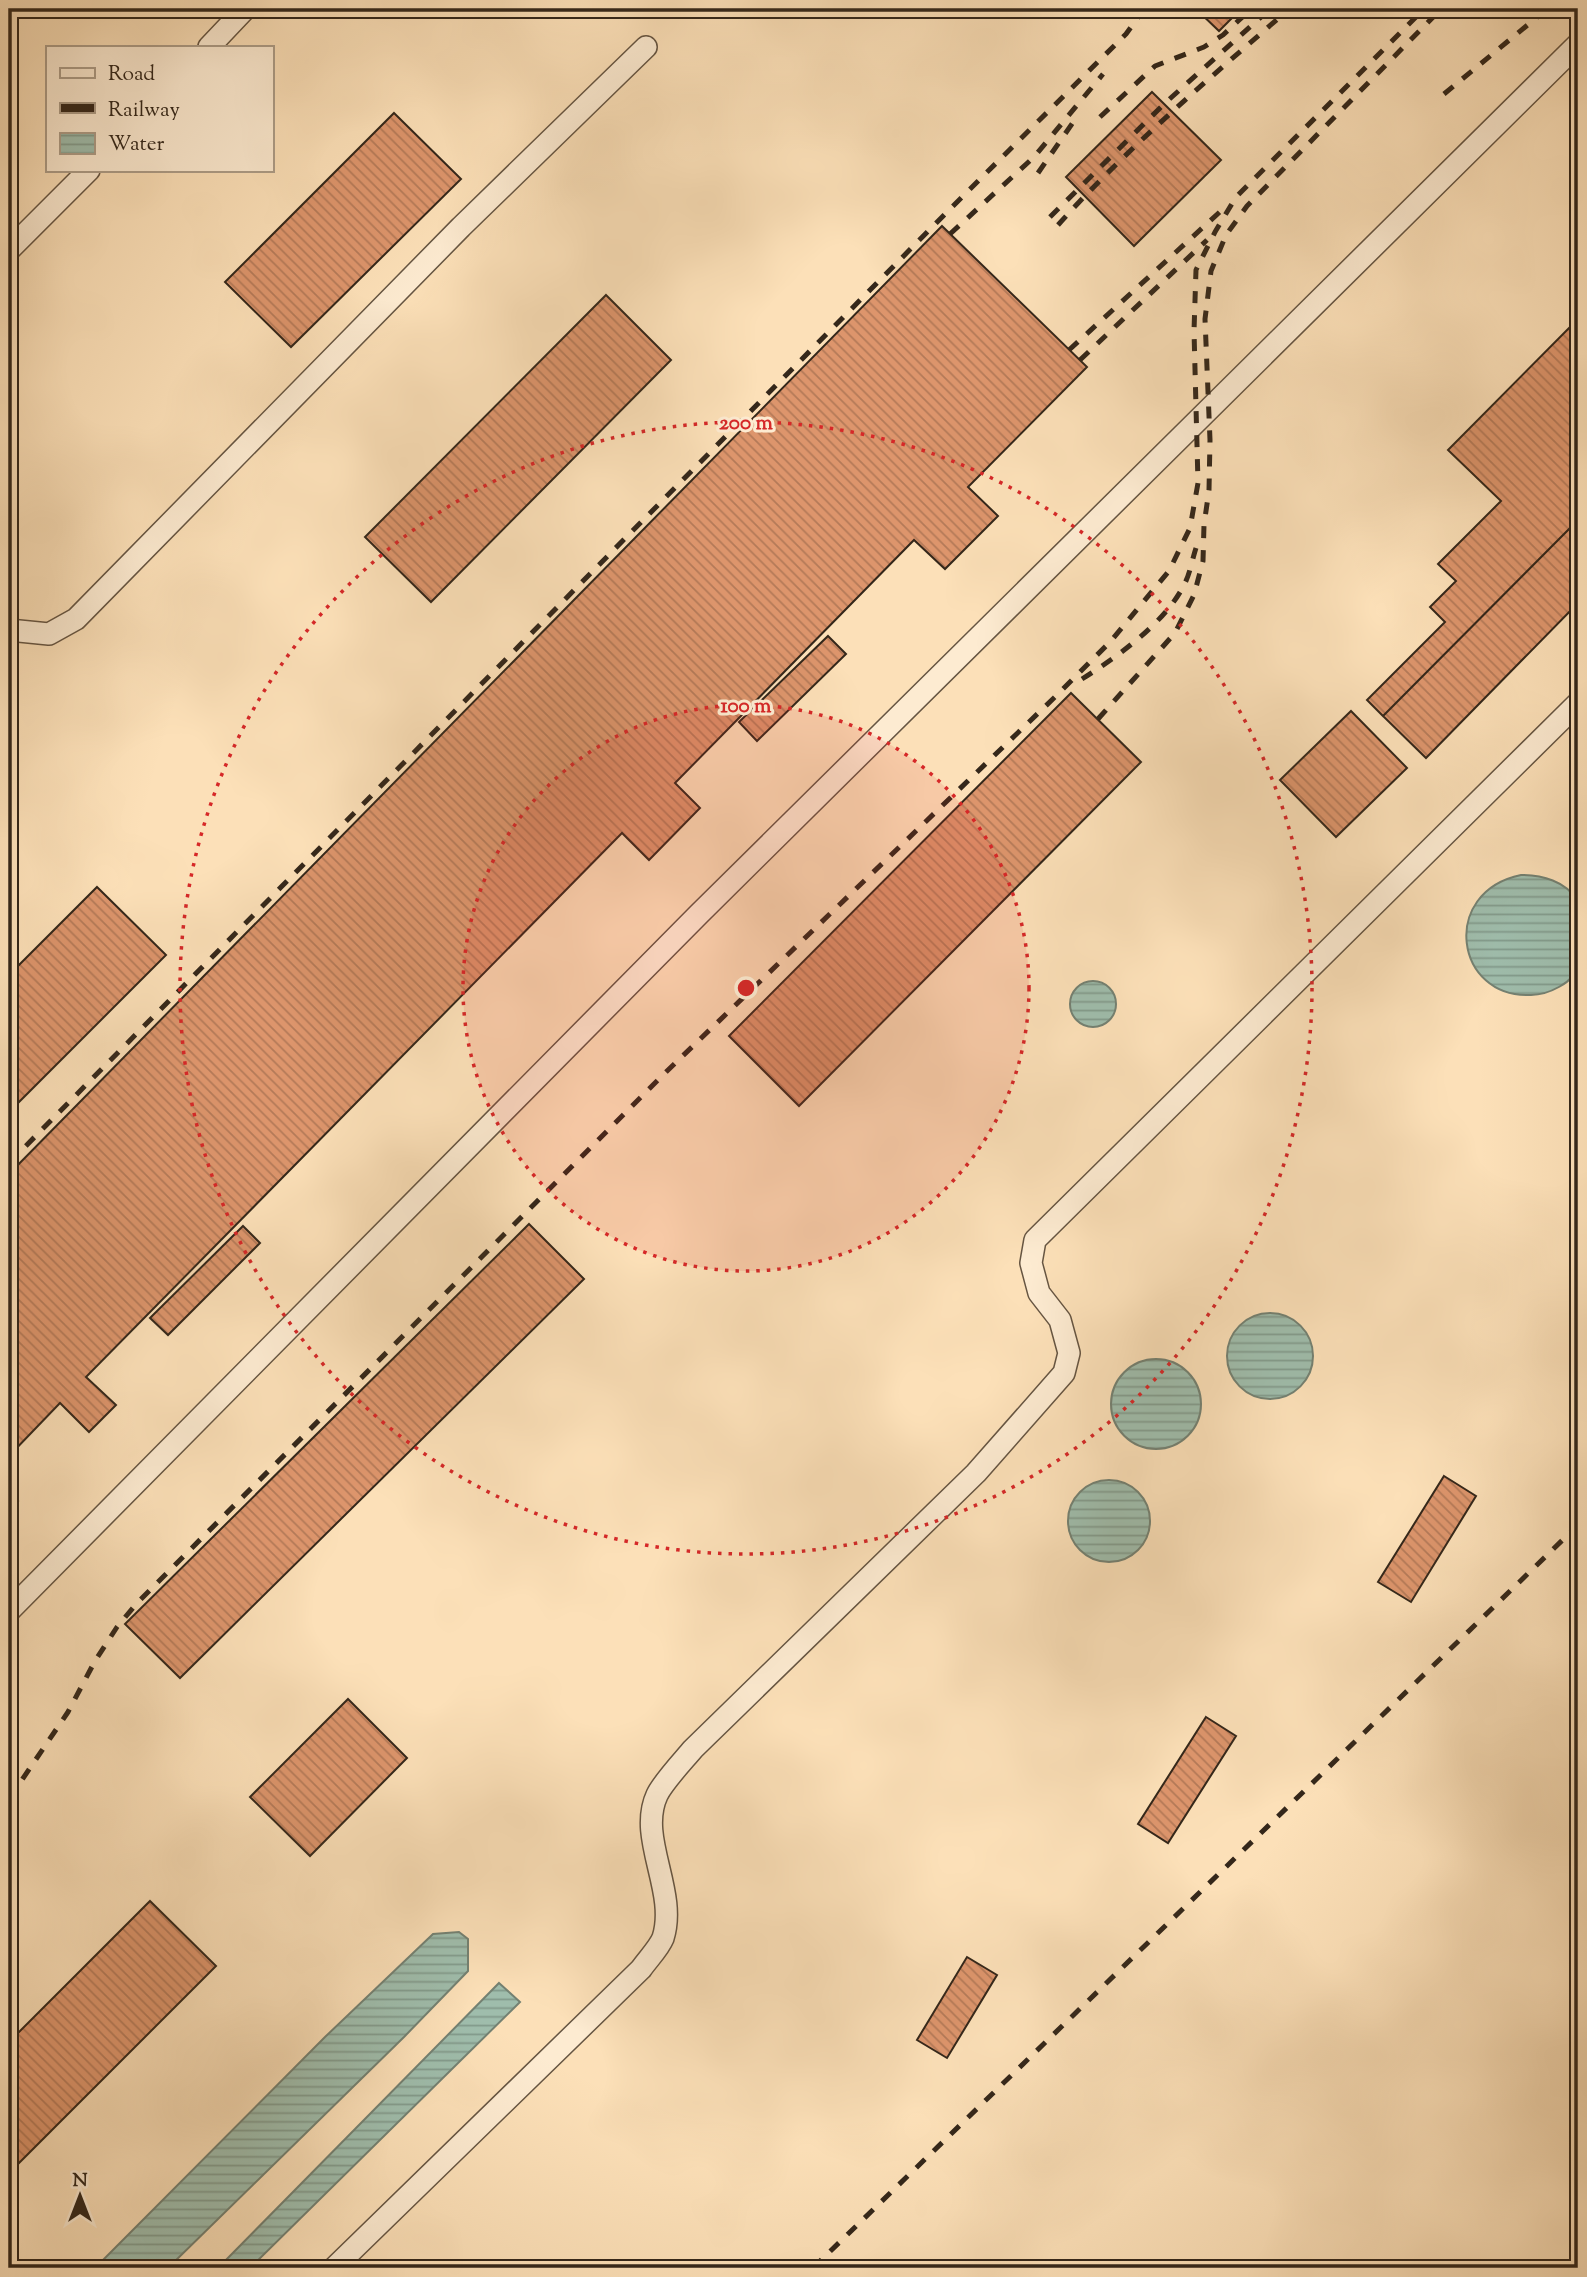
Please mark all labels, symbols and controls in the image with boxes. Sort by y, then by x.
legend [46,46,273,172]
text: Road [108,60,155,90]
text: Railway [108,96,180,126]
text: Water [108,130,165,160]
text: 200 m [719,409,774,439]
text: 100 m [721,692,772,722]
centre of rings [734,976,758,1000]
north arrow [46,2162,116,2232]
text: N [72,2168,88,2195]

